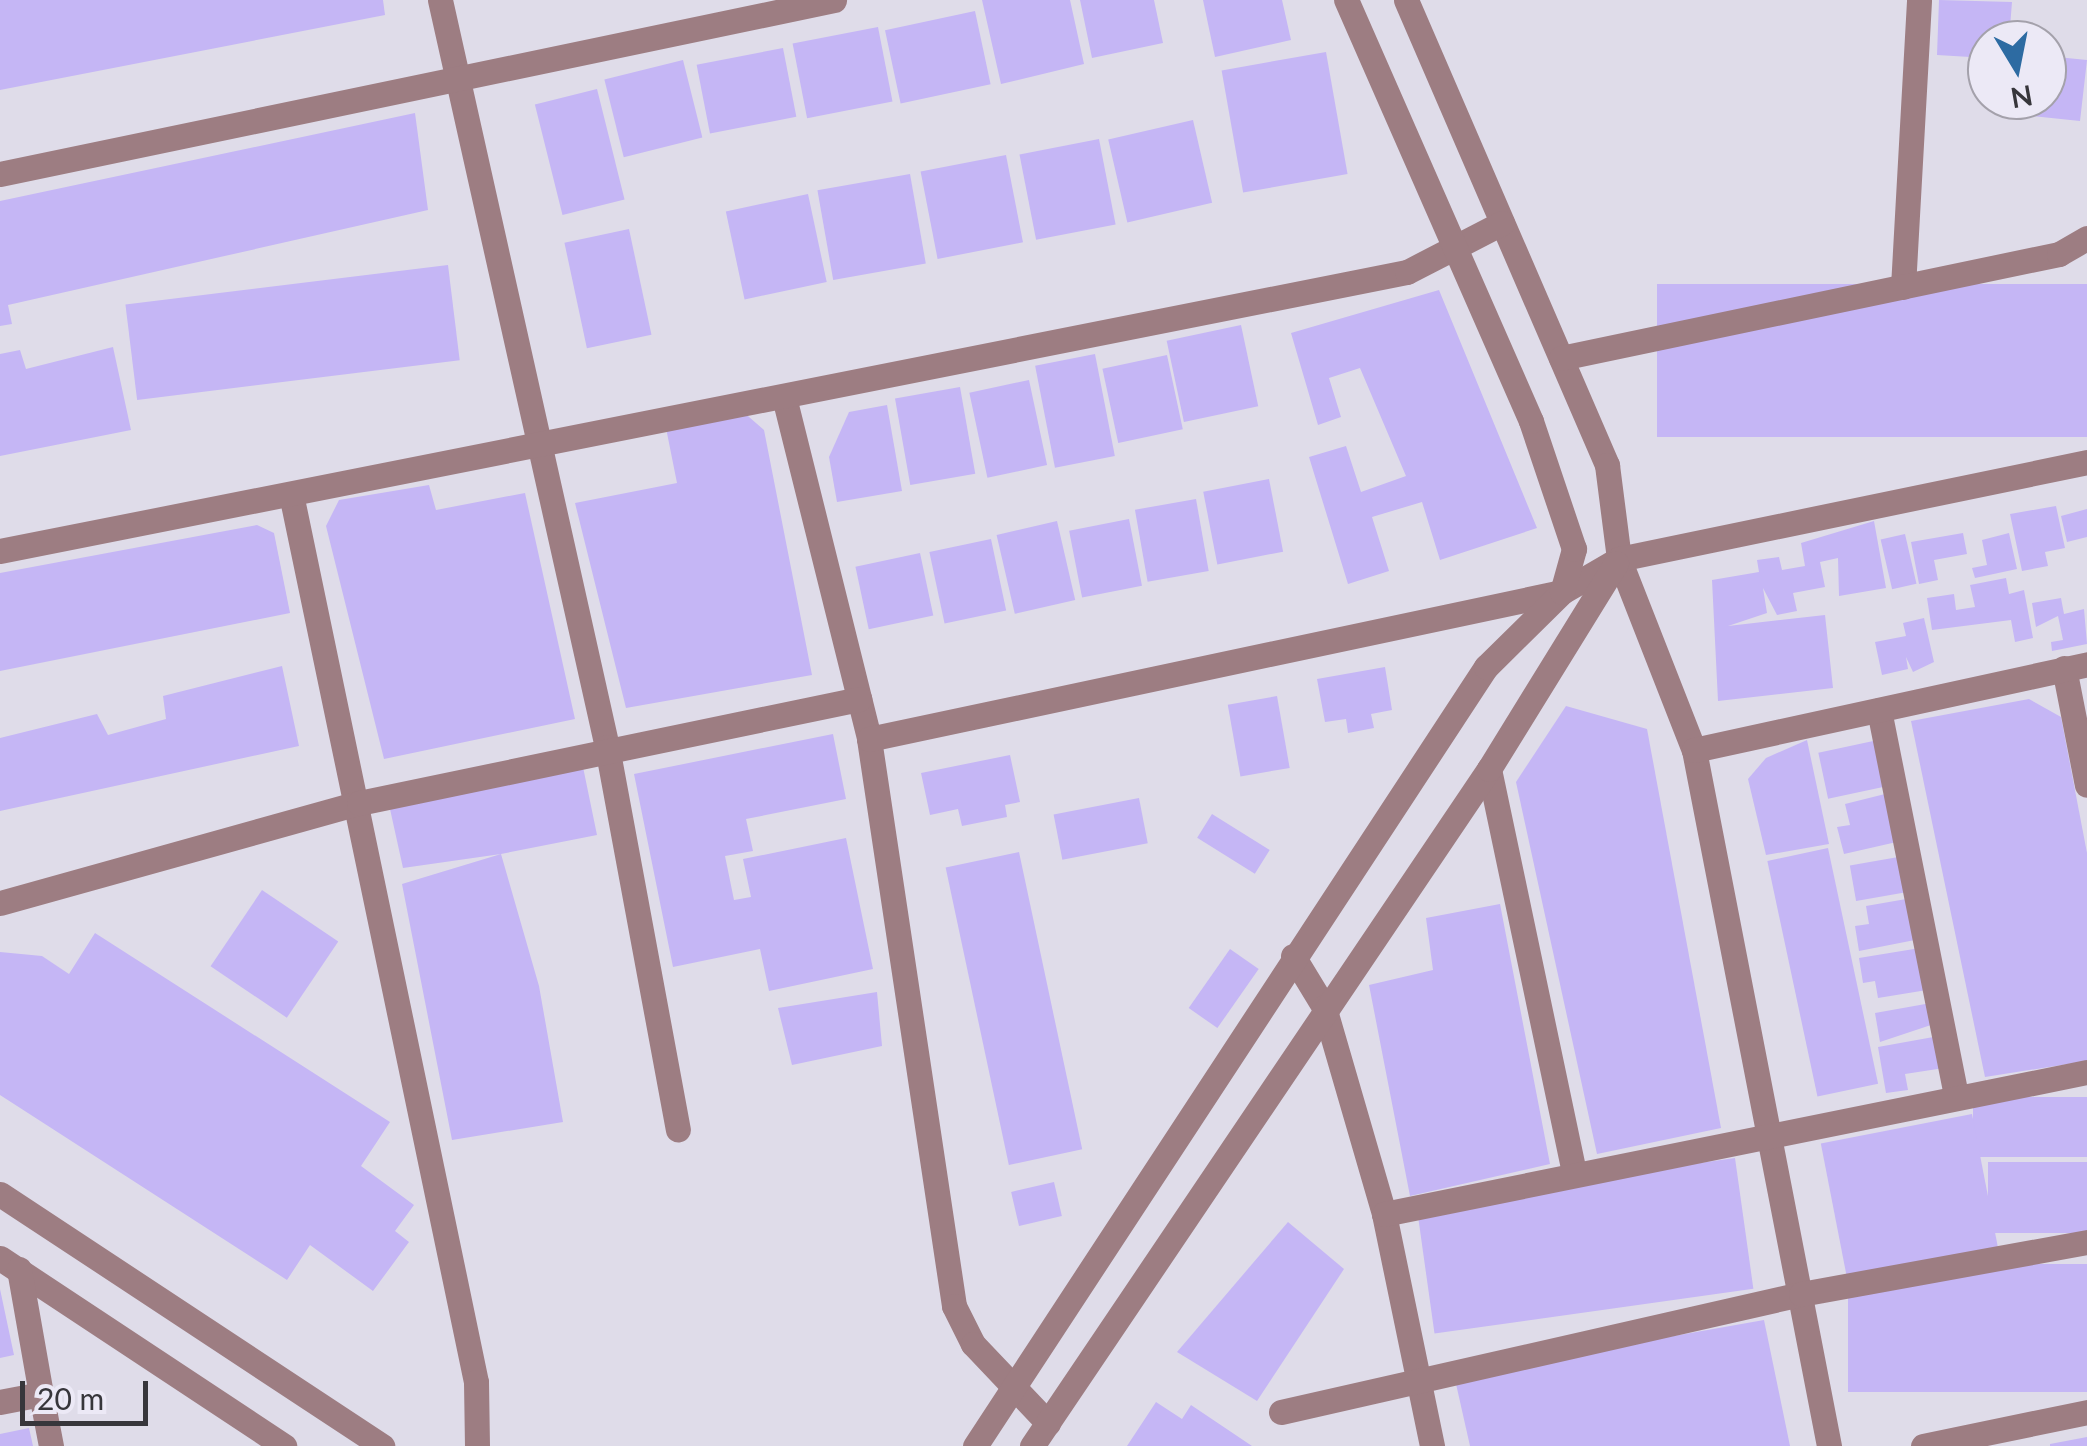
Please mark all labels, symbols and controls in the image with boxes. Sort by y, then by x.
north arrow [1967,20,2067,120]
text: N [2008,79,2035,116]
scale bar [25,1361,152,1423]
text: 20 m [37,1380,104,1416]

